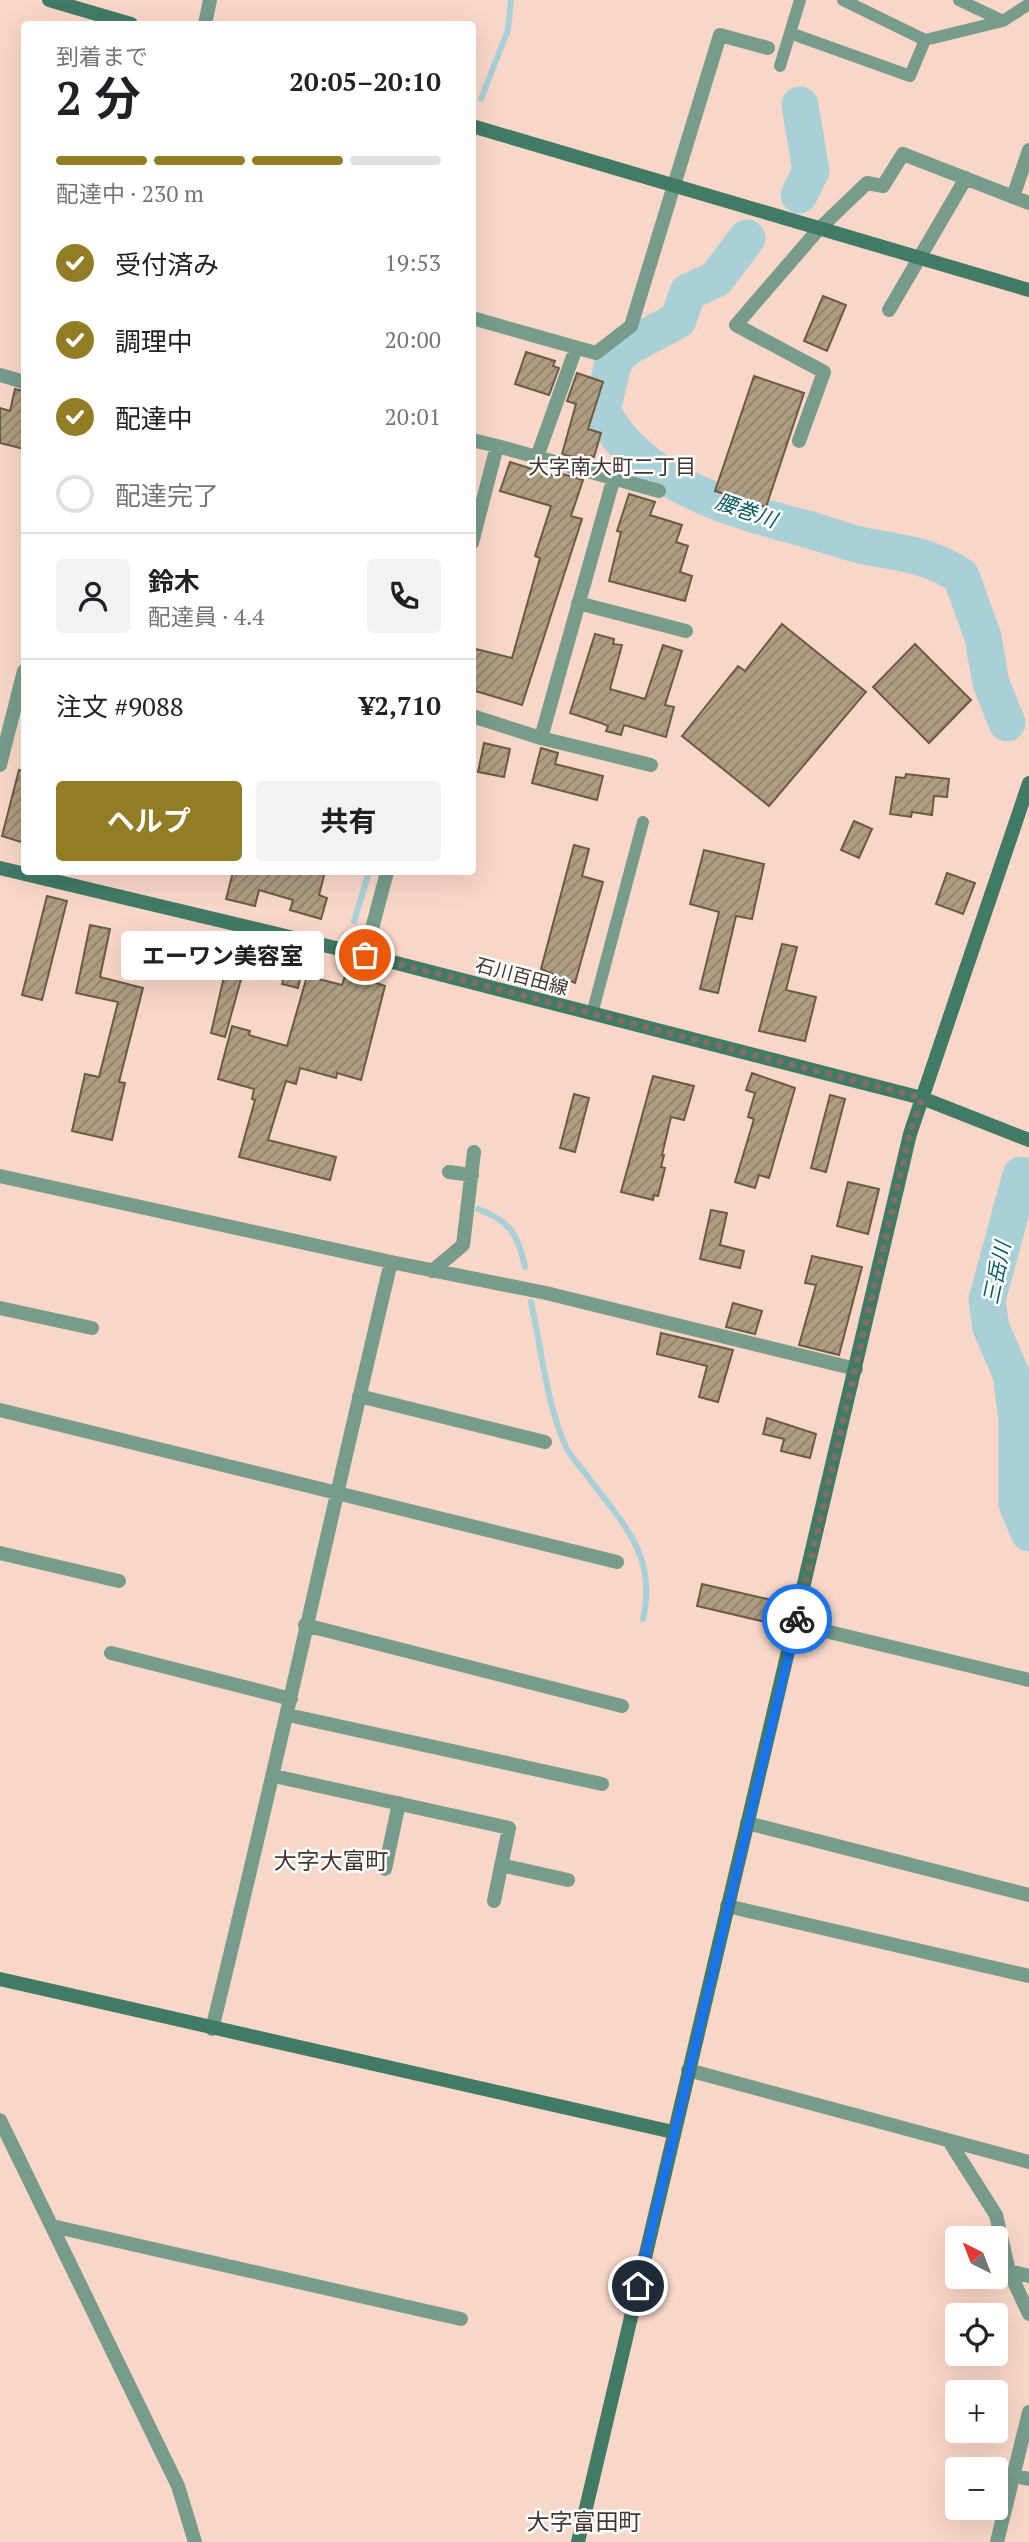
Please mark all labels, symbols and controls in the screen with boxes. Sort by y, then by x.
text: 到着まで [56,41,148,72]
text: 20:05–20:10 [289,64,441,98]
text: 2 分 [56,67,140,128]
text: 配達中 · 230 m [56,178,204,209]
icon: check [56,244,94,282]
text: 受付済み [115,247,219,281]
text: 19:53 [384,247,441,278]
icon: check [56,321,94,359]
text: 調理中 [115,324,193,358]
text: 20:00 [384,324,441,355]
icon: check [56,398,94,436]
text: 配達中 [115,401,193,435]
text: 20:01 [384,401,441,432]
district label: 大字南大町二丁目 [528,452,696,480]
text: 配達完了 [115,478,219,512]
water label: 腰巻川 [712,487,783,534]
button: person [56,559,130,633]
button: phone [367,559,441,633]
text: 鈴木 [148,564,200,598]
text: 配達員 · 4.4 [148,601,265,632]
text: ¥2,710 [360,688,441,722]
text: 注文 #9088 [56,689,184,723]
button: ヘルプ [56,781,242,861]
button: 共有 [256,781,441,861]
pin [335,925,395,985]
callout: エーワン美容室 [120,930,323,979]
icon: bag [346,936,384,974]
text: エーワン美容室 [142,940,303,971]
street label: 石川百田線 [473,951,571,1000]
water label: 三岳川 [976,1237,1017,1307]
courier [762,1584,832,1654]
icon: bike [778,1600,816,1638]
district label: 大字大富町 [274,1845,389,1876]
north arrow [945,2226,1008,2289]
map controls [945,2226,1008,2520]
pin [608,2256,668,2316]
icon: home [619,2267,657,2305]
button: locate [945,2303,1008,2366]
button: + [945,2380,1008,2443]
button: − [945,2457,1008,2520]
district label: 大字富田町 [527,2506,642,2537]

